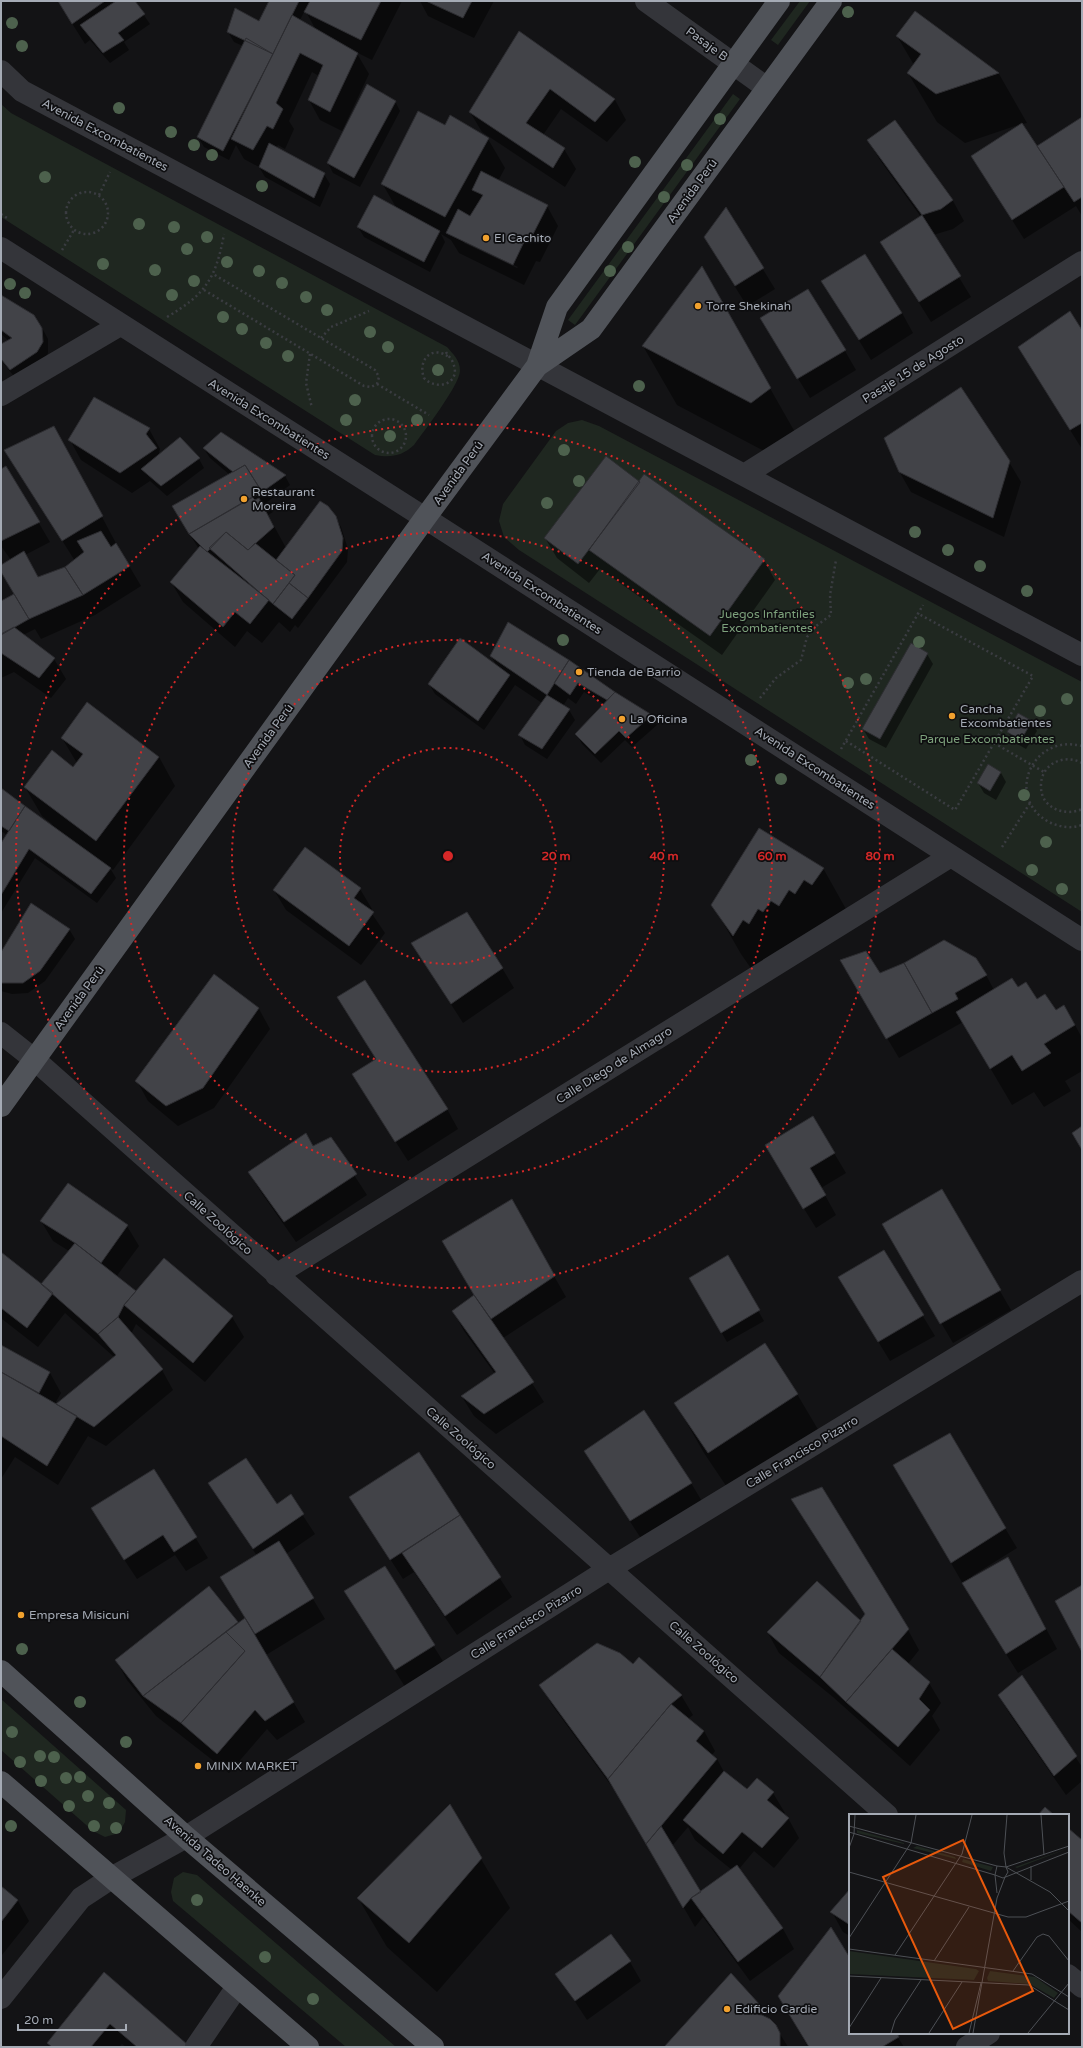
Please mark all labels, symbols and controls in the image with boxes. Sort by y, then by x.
street label: Pasaje B [683,24,731,64]
street label: Avenida Excombatientes [40,96,171,174]
street label: Avenida Perú [664,156,720,226]
place label: El Cachito [494,231,551,245]
marker: El Cachito [481,233,491,243]
place label: Torre Shekinah [706,299,791,313]
marker: Torre Shekinah [693,301,703,311]
street label: Pasaje 15 de Agosto [860,332,966,406]
street label: Avenida Excombatientes [206,376,333,462]
street label: Avenida Perú [430,438,486,508]
place label: Restaurant Moreira [252,485,315,513]
marker: Restaurant Moreira [239,494,249,504]
street label: Avenida Excombatientes [479,549,605,637]
park label: Juegos Infantiles Excombatientes [719,607,815,635]
place label: Tienda de Barrio [587,665,681,679]
marker: Tienda de Barrio [574,667,584,677]
street label: Avenida Perú [240,701,296,771]
place label: Cancha Excombatientes [960,702,1052,730]
marker: Cancha Excombatientes [947,711,957,721]
place label: La Oficina [630,712,688,726]
marker: La Oficina [617,714,627,724]
street label: Avenida Excombatientes [752,724,878,812]
park label: Parque Excombatientes [919,732,1055,746]
centre of rings [441,849,455,863]
text: 20 m [541,849,571,863]
text: 40 m [649,849,679,863]
text: 60 m [757,849,787,863]
text: 80 m [865,849,895,863]
street label: Avenida Perú [51,963,107,1033]
street label: Calle Diego de Almagro [553,1024,675,1106]
street label: Calle Zoológico [181,1188,255,1258]
street label: Calle Zoológico [423,1404,499,1472]
street label: Calle Francisco Pizarro [743,1413,861,1491]
street label: Calle Francisco Pizarro [468,1582,584,1662]
place label: Empresa Misicuni [29,1608,129,1622]
marker: Empresa Misicuni [16,1610,26,1620]
street label: Calle Zoológico [666,1618,742,1686]
place label: MINIX MARKET [206,1759,298,1773]
marker: MINIX MARKET [193,1761,203,1771]
street label: Avenida Tadeo Haenke [161,1813,269,1909]
inset map [849,1814,1069,2034]
place label: Edificio Cardie [735,2002,818,2016]
marker: Edificio Cardie [722,2004,732,2014]
scale bar [18,2006,126,2032]
text: 20 m [24,2013,53,2027]

